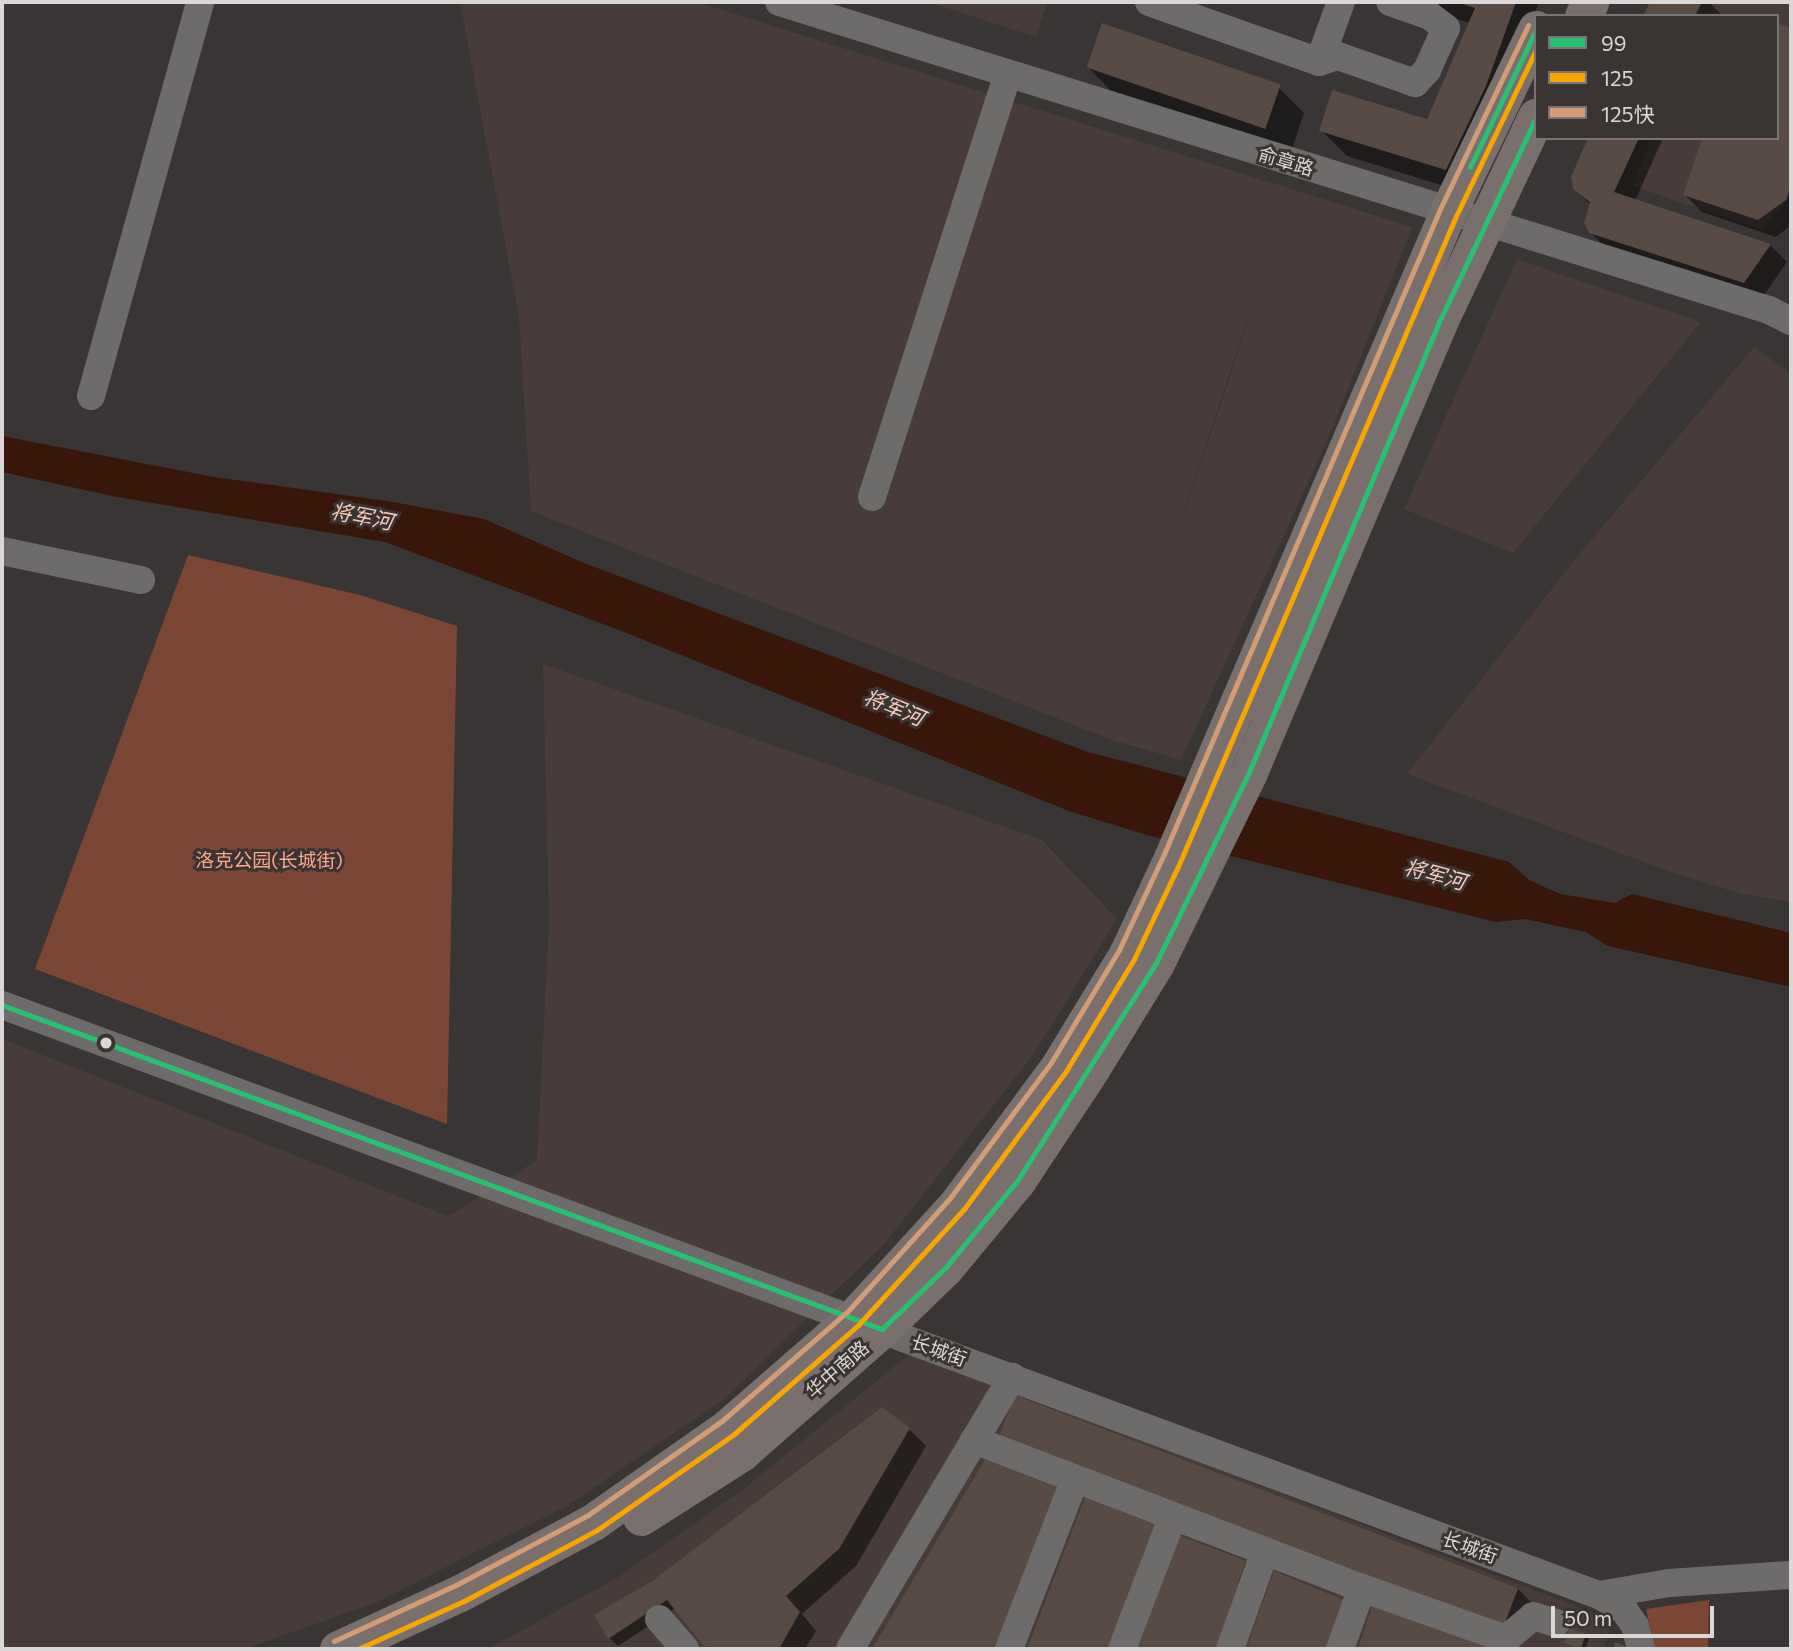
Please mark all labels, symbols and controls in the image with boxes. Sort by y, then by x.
legend [1534,14,1779,140]
text: 99 [1601,30,1627,55]
text: 125 [1601,65,1634,90]
text: 125快 [1601,101,1655,126]
street label: 俞章路 [1255,142,1317,180]
water label: 将军河 [329,498,395,534]
water label: 将军河 [860,684,928,730]
park label: 洛克公园(长城街) [195,849,343,871]
water label: 将军河 [1401,854,1469,894]
unlabelled marker [99,1036,113,1050]
street label: 长城街 [908,1330,970,1370]
street label: 华中南路 [801,1335,873,1403]
street label: 长城街 [1439,1527,1501,1567]
scale bar [1555,1592,1718,1636]
text: 50 m [1564,1605,1612,1630]

